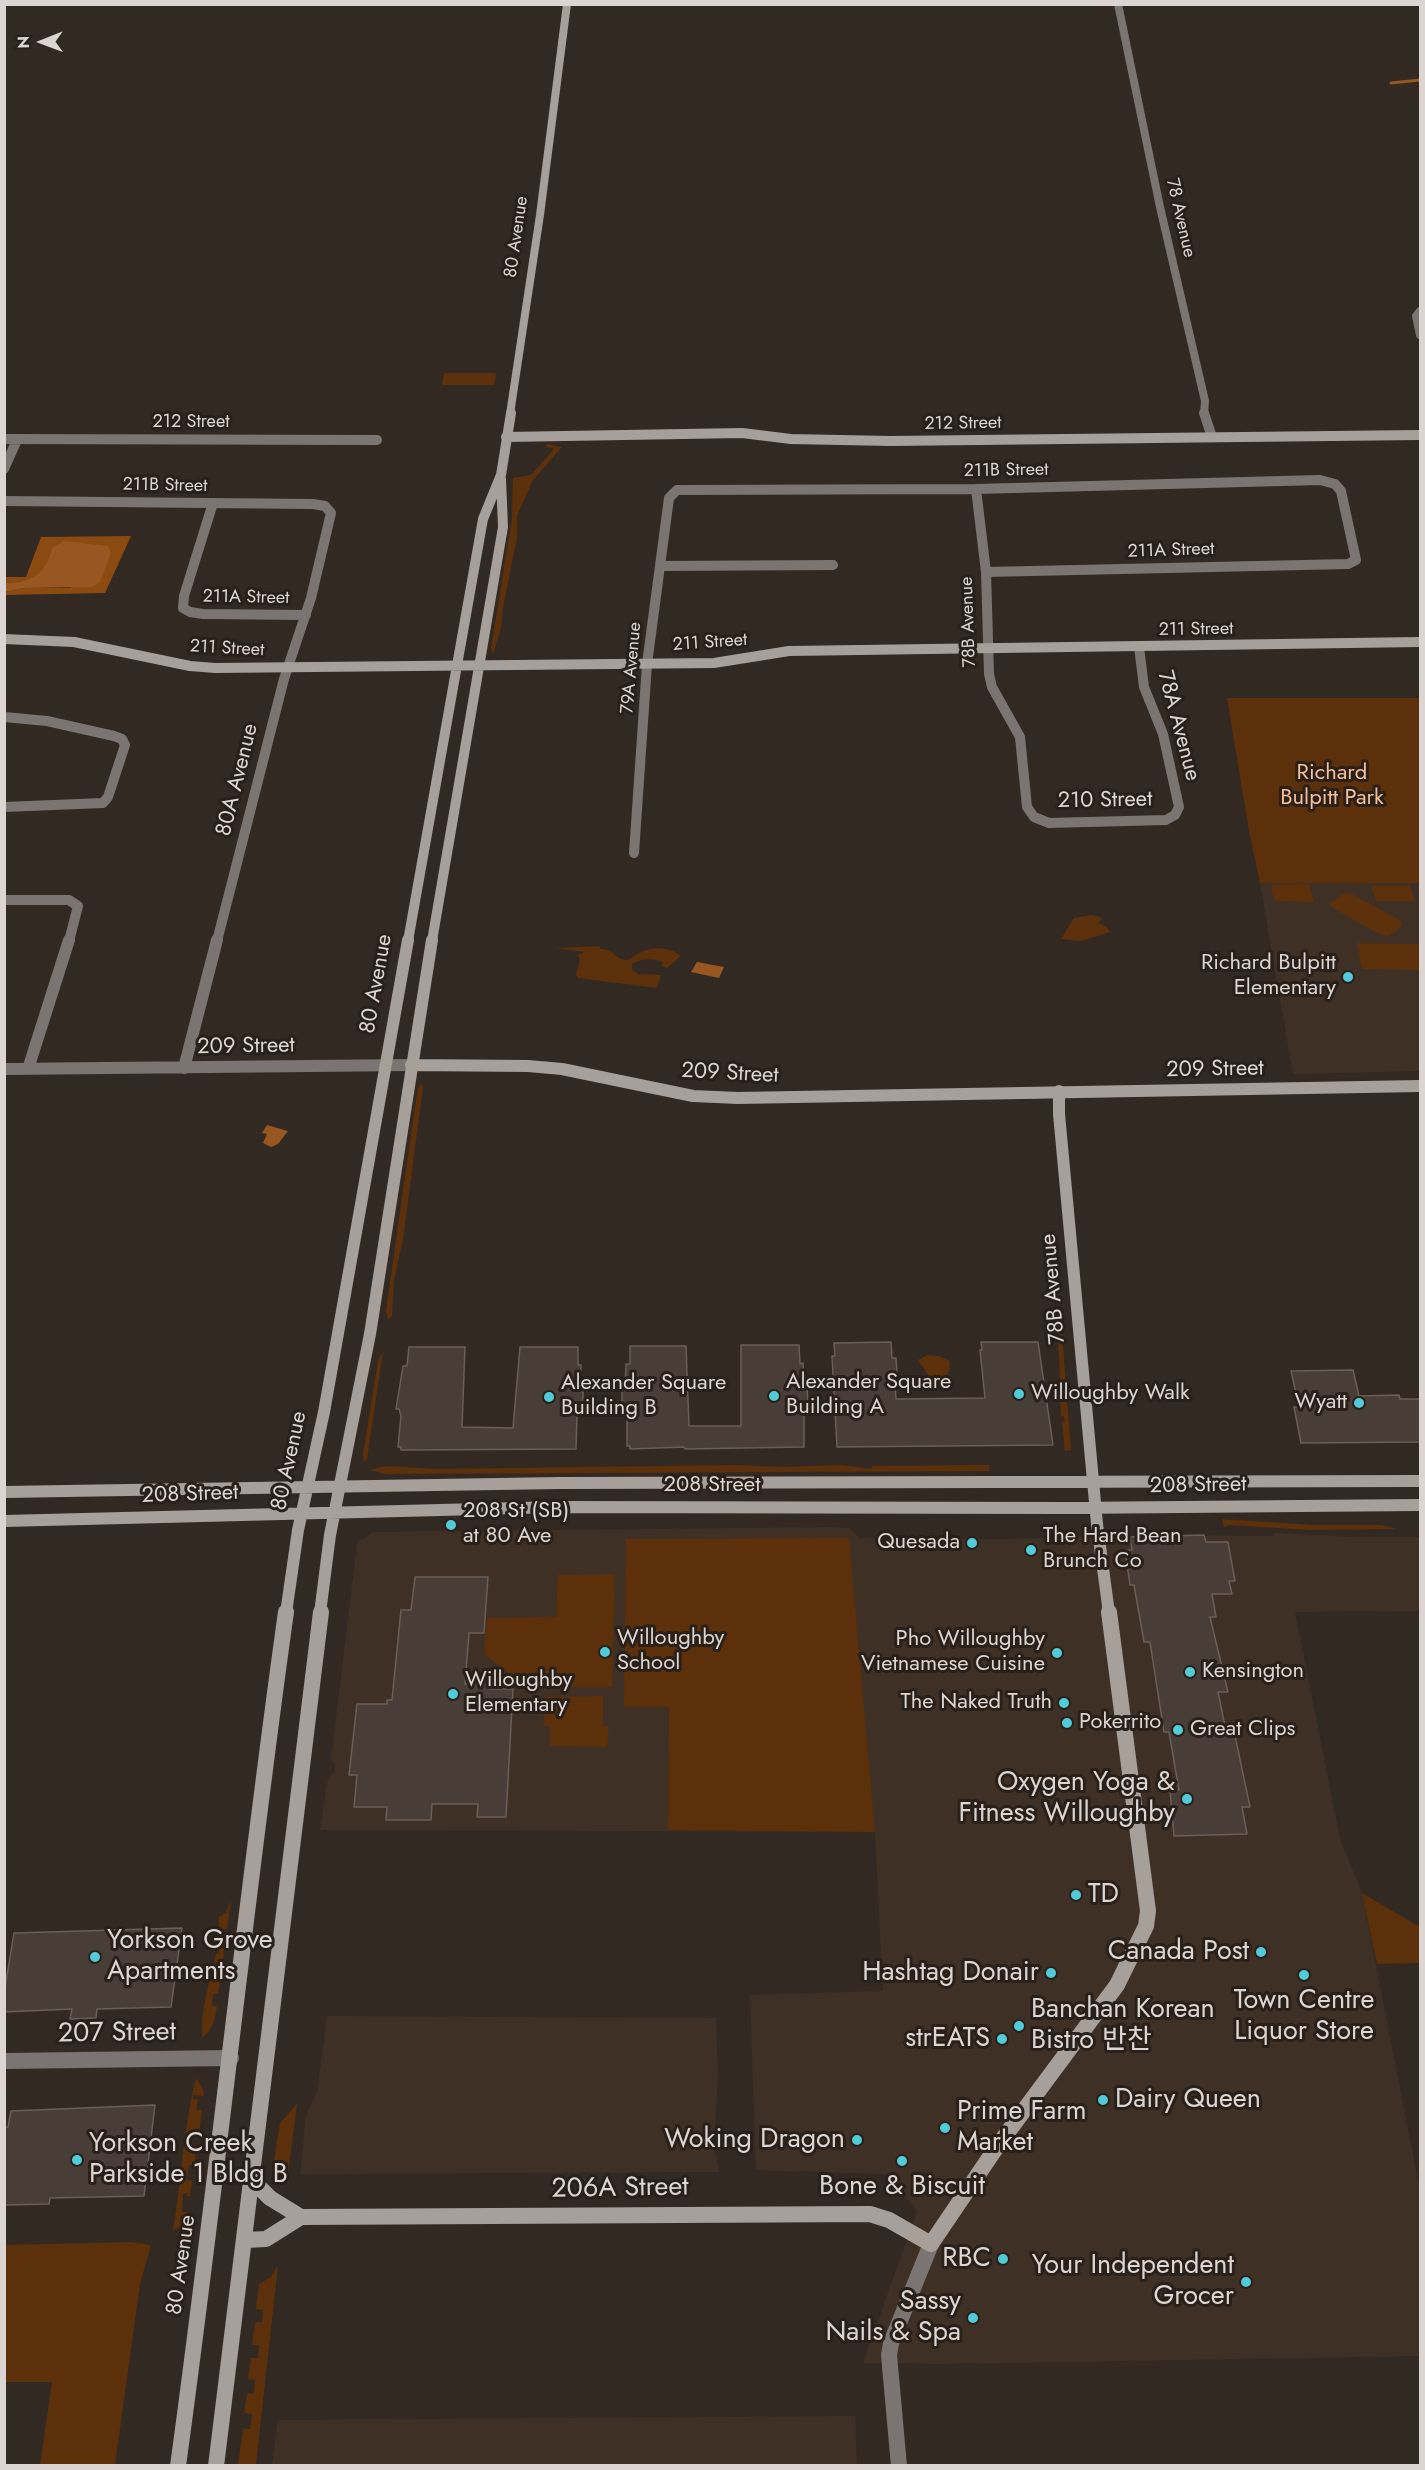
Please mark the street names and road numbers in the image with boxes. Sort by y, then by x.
street label: 78 Avenue [1160,176,1200,260]
street label: 80 Avenue [501,195,533,279]
street label: 212 Street [153,412,229,434]
street label: 212 Street [924,413,1002,435]
street label: 211B Street [963,459,1049,483]
street label: 211B Street [122,474,208,498]
street label: 211A Street [1127,539,1215,563]
street label: 78B Avenue [957,576,981,668]
street label: 211A Street [202,586,290,610]
street label: 211 Street [1158,619,1234,641]
street label: 79A Avenue [617,621,647,715]
street label: 211 Street [672,630,748,656]
street label: 211 Street [189,636,265,662]
street label: 78A Avenue [1151,668,1205,784]
street label: 80A Avenue [211,721,265,839]
street label: 210 Street [1057,787,1153,815]
street label: 80 Avenue [355,932,399,1036]
street label: 209 Street [197,1033,295,1061]
street label: 209 Street [1166,1056,1264,1084]
street label: 209 Street [681,1058,779,1090]
street label: 78B Avenue [1036,1233,1072,1345]
street label: 80 Avenue [267,1409,313,1513]
street label: 208 Street [1149,1472,1247,1500]
street label: 208 Street [664,1473,760,1499]
street label: 208 Street [141,1480,239,1510]
street label: 207 Street [58,2017,176,2051]
street label: 206A Street [551,2172,689,2206]
street label: 80 Avenue [162,2213,202,2317]

